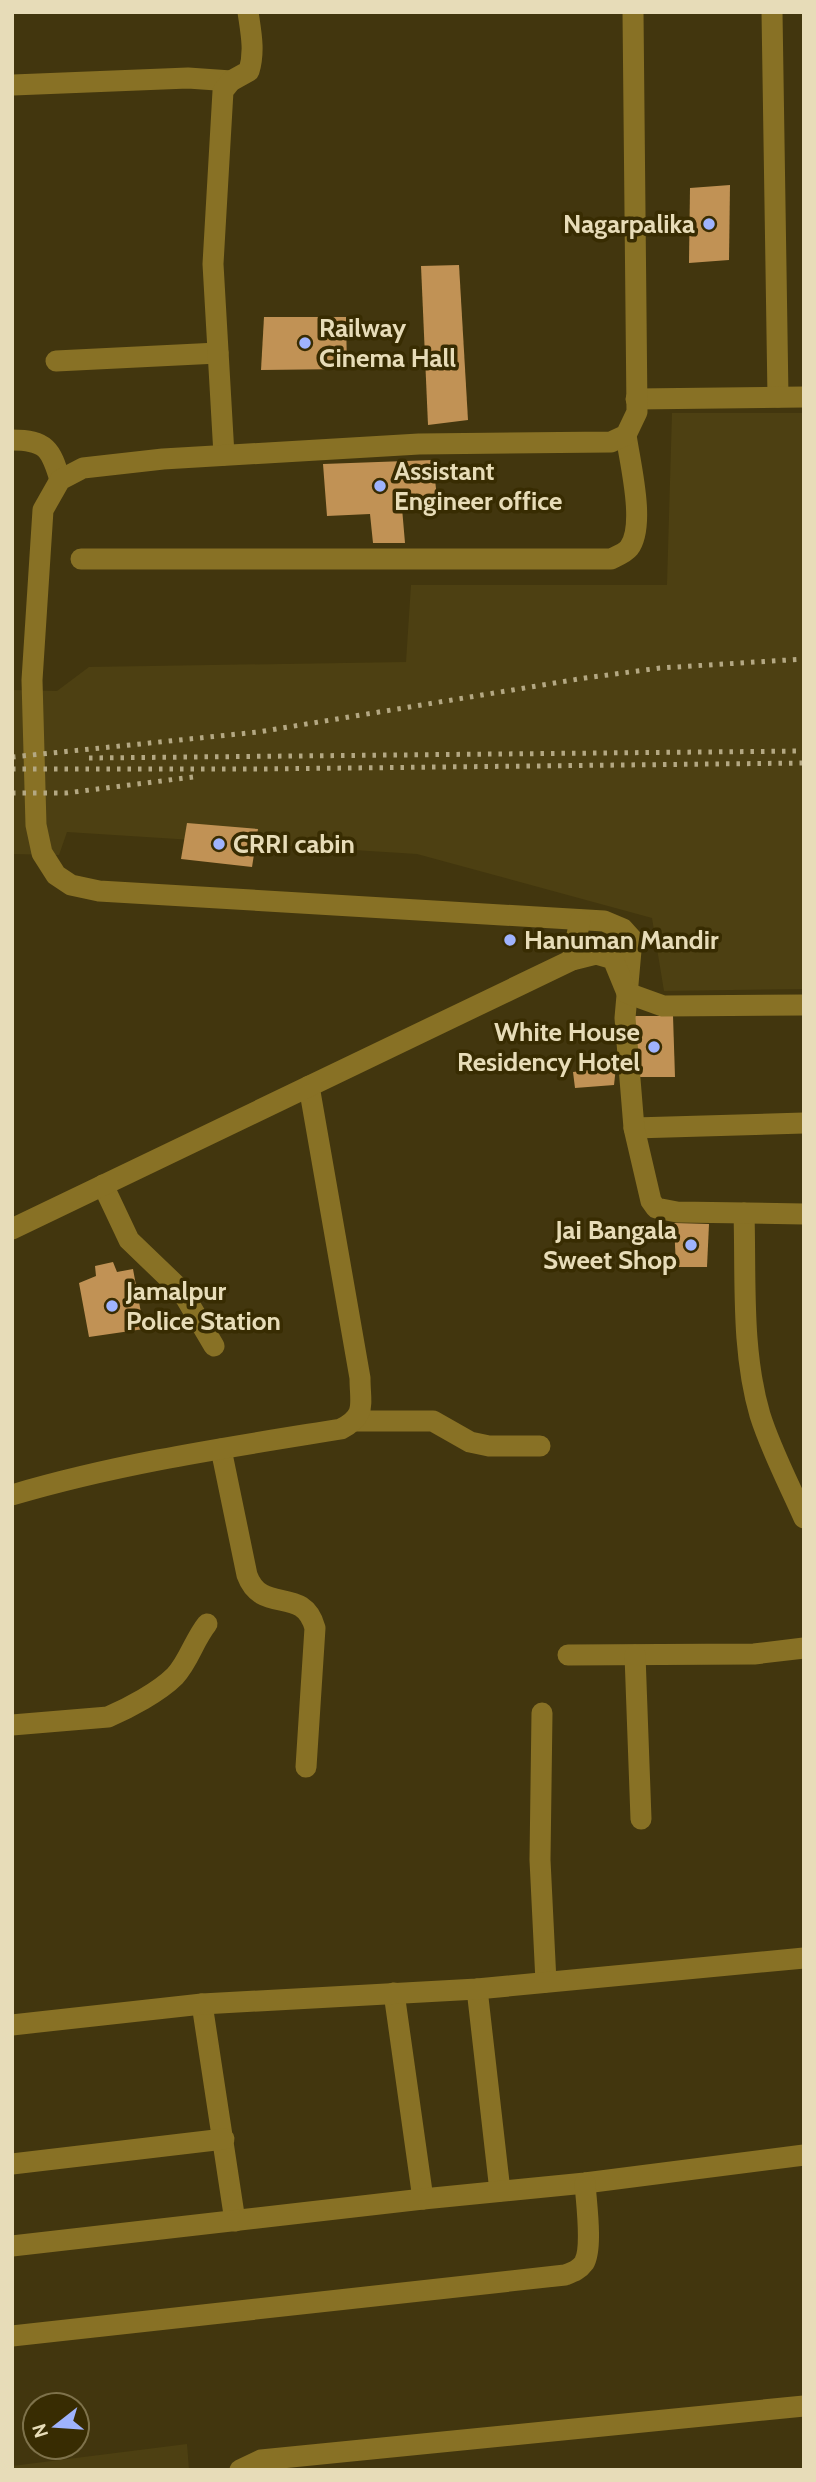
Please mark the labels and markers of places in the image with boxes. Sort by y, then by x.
place label: Nagarpalika [563,208,695,240]
marker: Nagarpalika [701,216,717,232]
place label: Railway Cinema Hall [319,312,456,374]
marker: Railway Cinema Hall [297,335,313,351]
place label: Assistant Engineer office [394,455,562,517]
marker: Assistant Engineer office [372,478,388,494]
place label: CRRI cabin [233,828,355,860]
marker: CRRI cabin [211,836,227,852]
place label: Hanuman Mandir [524,924,719,956]
marker: Hanuman Mandir [502,932,518,948]
place label: White House Residency Hotel [457,1016,640,1078]
marker: White House Residency Hotel [646,1039,662,1055]
place label: Jai Bangala Sweet Shop [543,1214,677,1276]
marker: Jai Bangala Sweet Shop [683,1237,699,1253]
place label: Jamalpur Police Station [125,1275,281,1337]
marker: Jamalpur Police Station [104,1298,120,1314]

